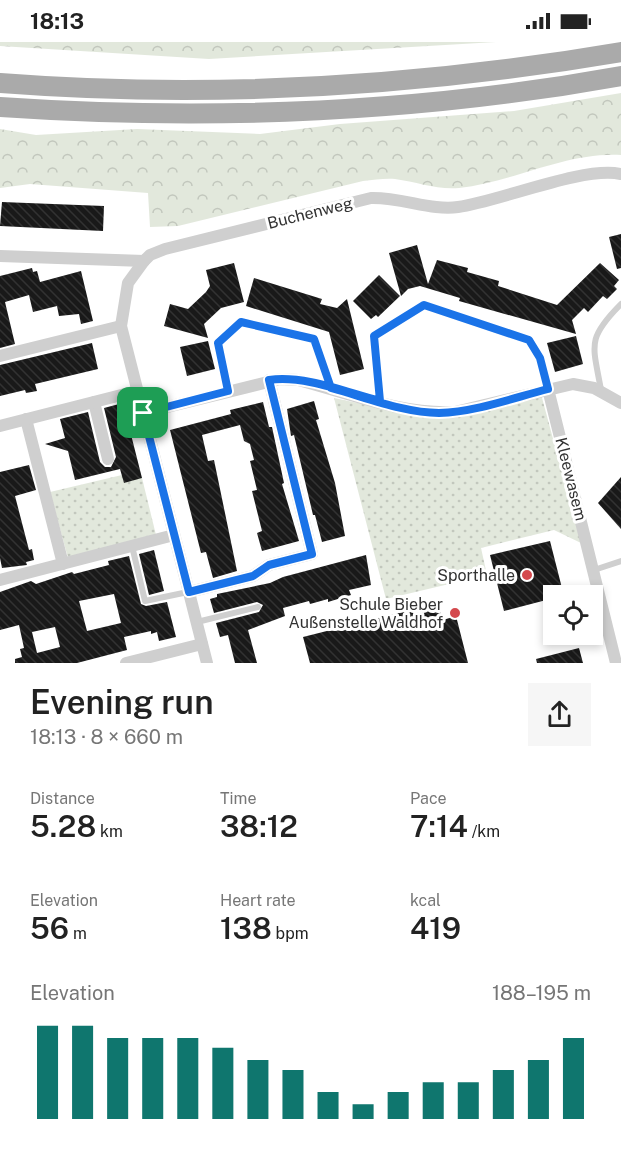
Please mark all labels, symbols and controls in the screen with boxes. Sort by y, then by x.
text: 18:13 [30,8,84,34]
street label: Buchenweg [265,193,355,233]
pin [117,387,168,438]
icon: arrive [126,396,159,429]
street label: Kleewasem [551,435,591,523]
place label: Sporthalle [437,566,515,585]
marker: Sporthalle [520,568,534,582]
map controls [543,585,603,645]
button: locate [543,585,603,645]
place label: Schule Bieber Außenstelle Waldhof [288,595,443,632]
marker: Schule Bieber Außenstelle Waldhof [448,606,462,620]
text: Evening run [30,683,213,721]
button: share [528,683,591,746]
text: 18:13 · 8 × 660 m [30,725,183,749]
text: Distance [30,789,95,808]
text: Time [220,789,256,808]
text: Pace [410,789,447,808]
text: 5.28 [30,808,96,844]
text: 38:12 [220,808,298,844]
text: 7:14 [410,808,468,844]
text: km [96,822,123,841]
text: /km [468,822,500,841]
text: Elevation [30,891,98,910]
text: Heart rate [220,891,296,910]
text: kcal [410,891,441,910]
text: 56 [30,910,69,946]
text: 138 [220,910,272,946]
text: 419 [410,910,461,946]
text: m [69,924,87,943]
text: bpm [272,924,309,943]
text: Elevation [30,981,115,1005]
text: 188–195 m [492,981,591,1005]

